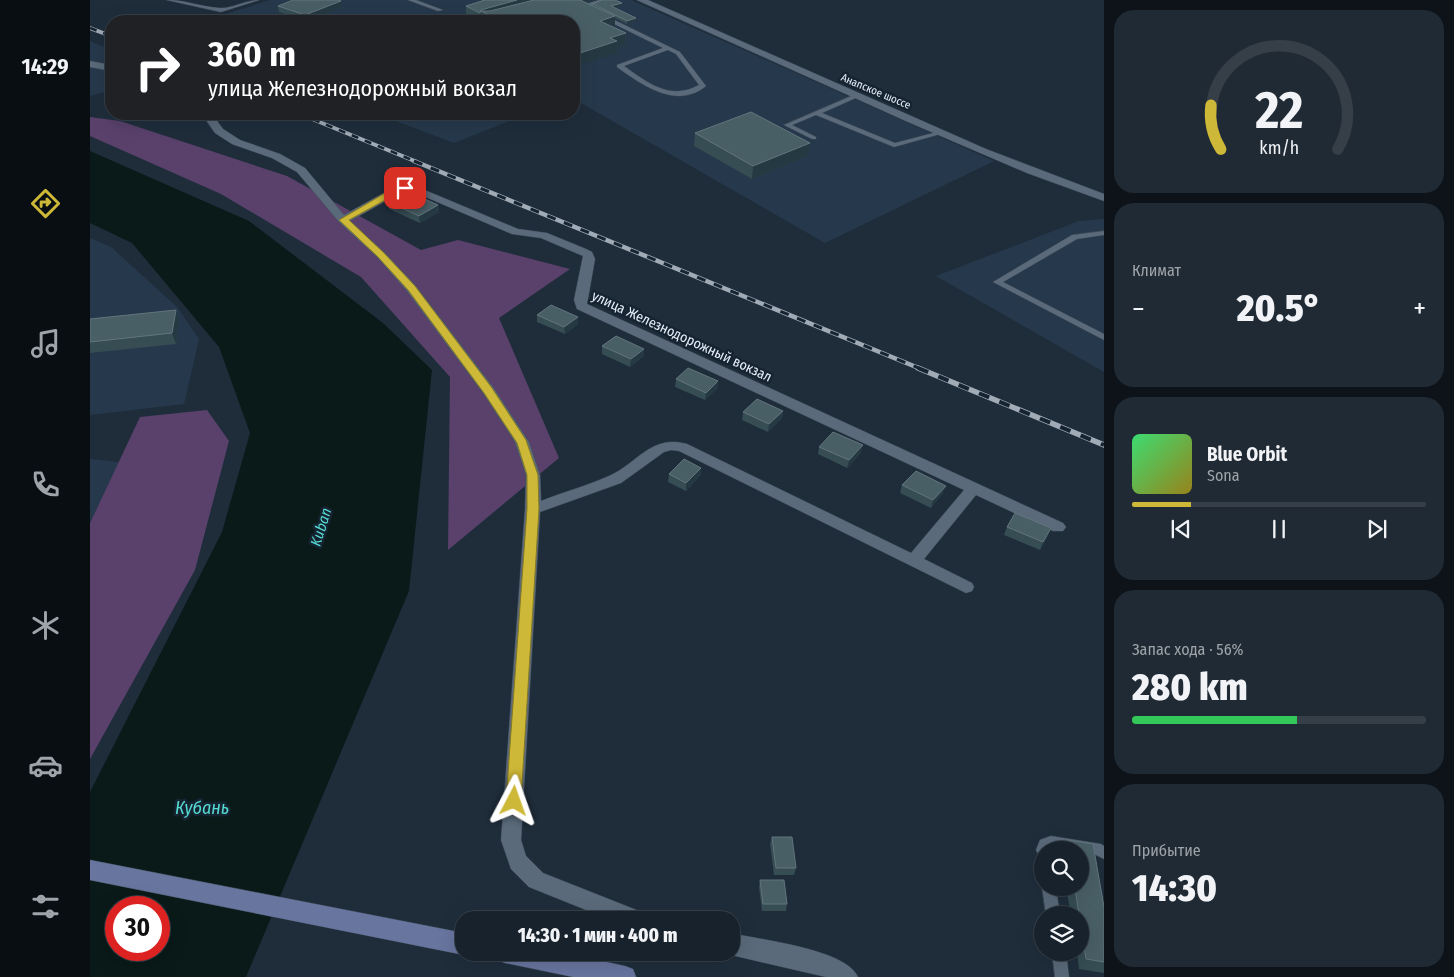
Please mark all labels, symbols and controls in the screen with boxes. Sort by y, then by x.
text: 360 m [208,33,296,75]
icon: right [125,35,190,100]
text: 14:29 [21,53,69,80]
street label: Анапское шоссе [839,71,913,112]
text: улица Железнодорожный вокзал [208,75,517,102]
text: 22 [1254,79,1303,142]
text: km/h [1259,137,1299,159]
pin [384,167,426,209]
icon: arrive [391,174,419,202]
icon: directions [28,186,63,221]
text: Климат [1132,261,1181,280]
text: 20.5° [1237,285,1321,331]
street label: улица Железнодорожный вокзал [589,287,775,386]
text: − [1132,292,1145,325]
text: + [1413,292,1426,325]
icon: music [28,326,63,361]
text: Blue Orbit [1207,443,1287,466]
text: Sona [1207,466,1240,485]
icon: phone [28,467,63,502]
water label: Kuban [307,506,335,548]
icon: previous [1167,515,1195,543]
icon: pause [1265,515,1293,543]
icon: next [1363,515,1391,543]
icon: climate [28,608,63,643]
text: Запас хода · 56% [1132,640,1244,659]
text: 280 km [1132,664,1248,710]
icon: car [28,748,63,783]
position arrow [487,774,539,826]
water label: Кубань [175,797,229,819]
map controls [1034,841,1089,961]
button: search [1034,841,1089,896]
text: Прибытие [1132,841,1201,860]
text: 14:30 [1132,865,1217,911]
icon: filters [28,889,63,924]
speed limit sign: 30 [105,896,170,961]
button: layers [1034,906,1089,961]
text: 14:30 · 1 мин · 400 m [518,924,677,947]

